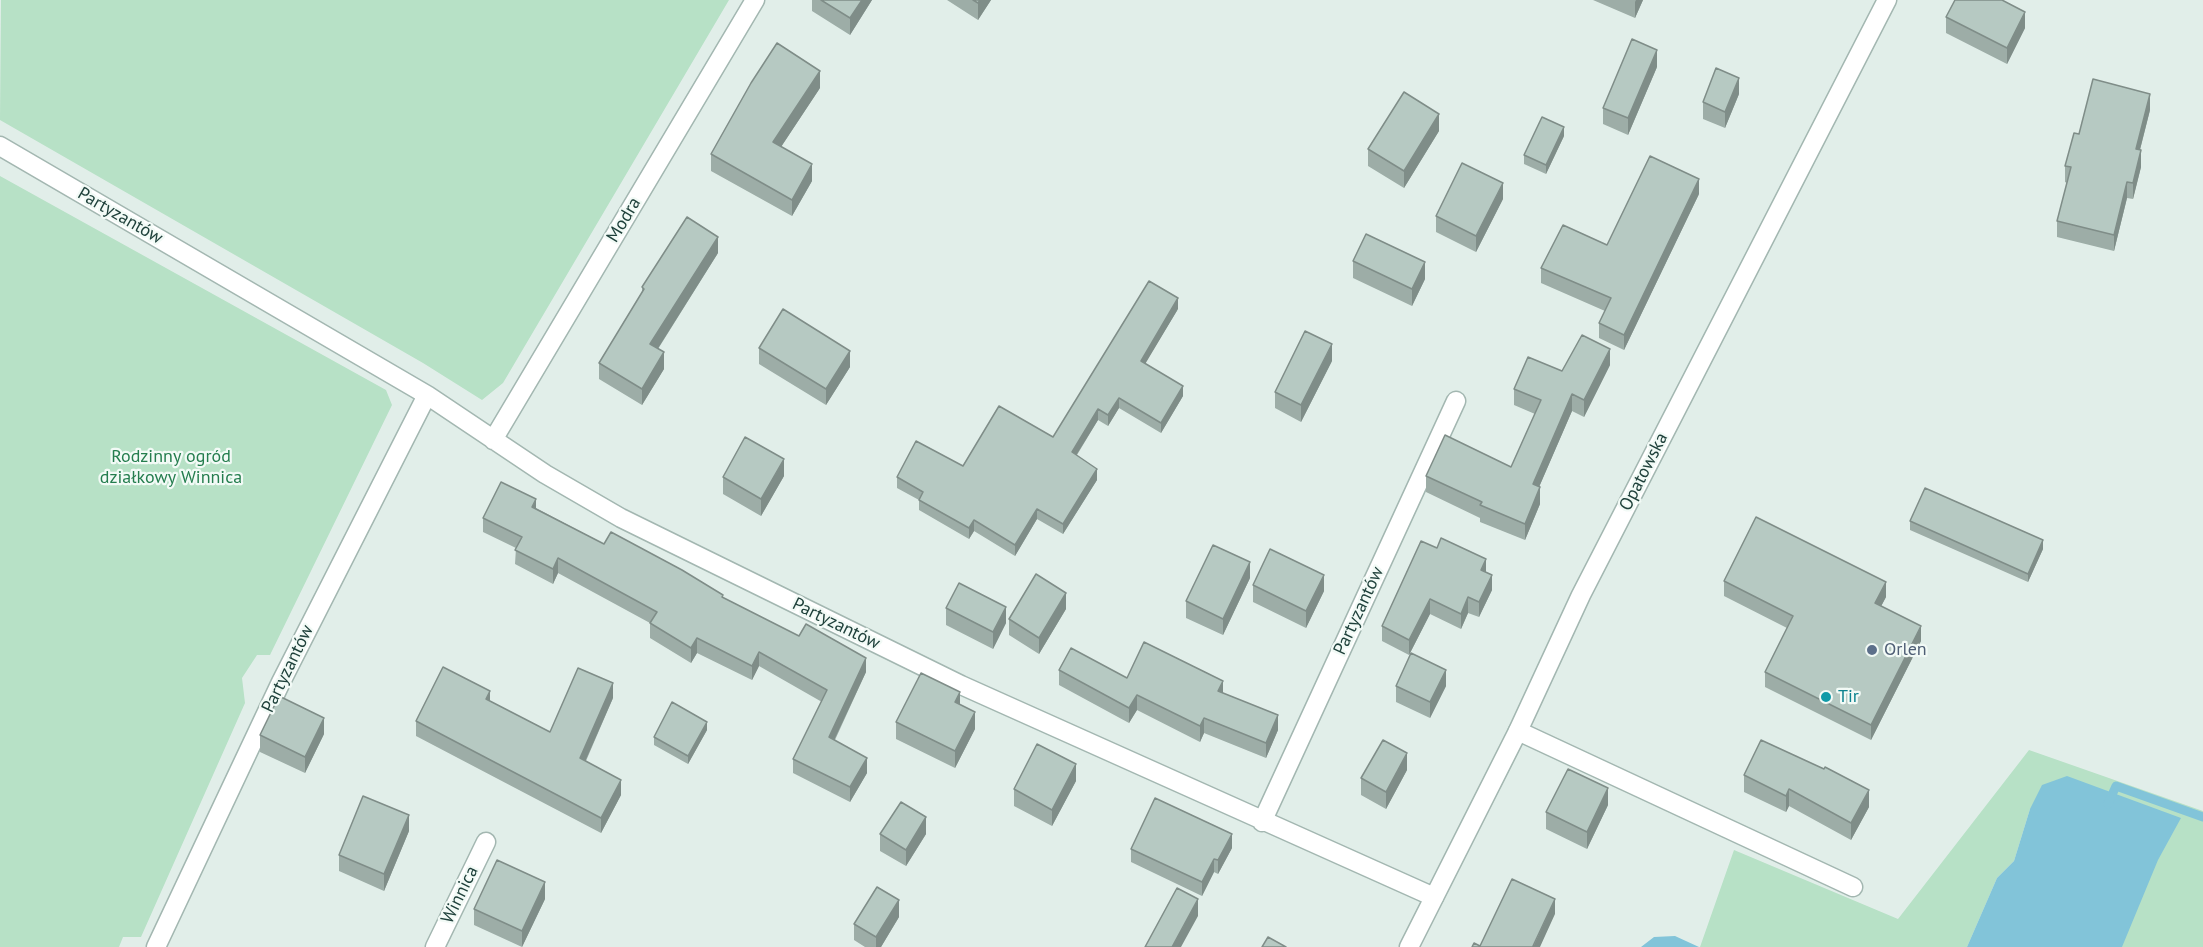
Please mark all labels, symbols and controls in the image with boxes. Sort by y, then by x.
street label: Partyzantów [74,183,166,249]
street label: Modra [602,194,646,246]
street label: Opatowska [1615,429,1673,515]
park label: Rodzinny ogród działkowy Winnica [100,446,242,488]
street label: Partyzantów [1329,564,1389,658]
street label: Partyzantów [789,594,883,654]
street label: Partyzantów [258,622,318,716]
place label: Orlen [1884,639,1927,661]
marker: Orlen [1865,643,1879,657]
place label: Tir [1838,686,1859,708]
marker: Tir [1819,690,1833,704]
street label: Winnica [437,863,483,927]

